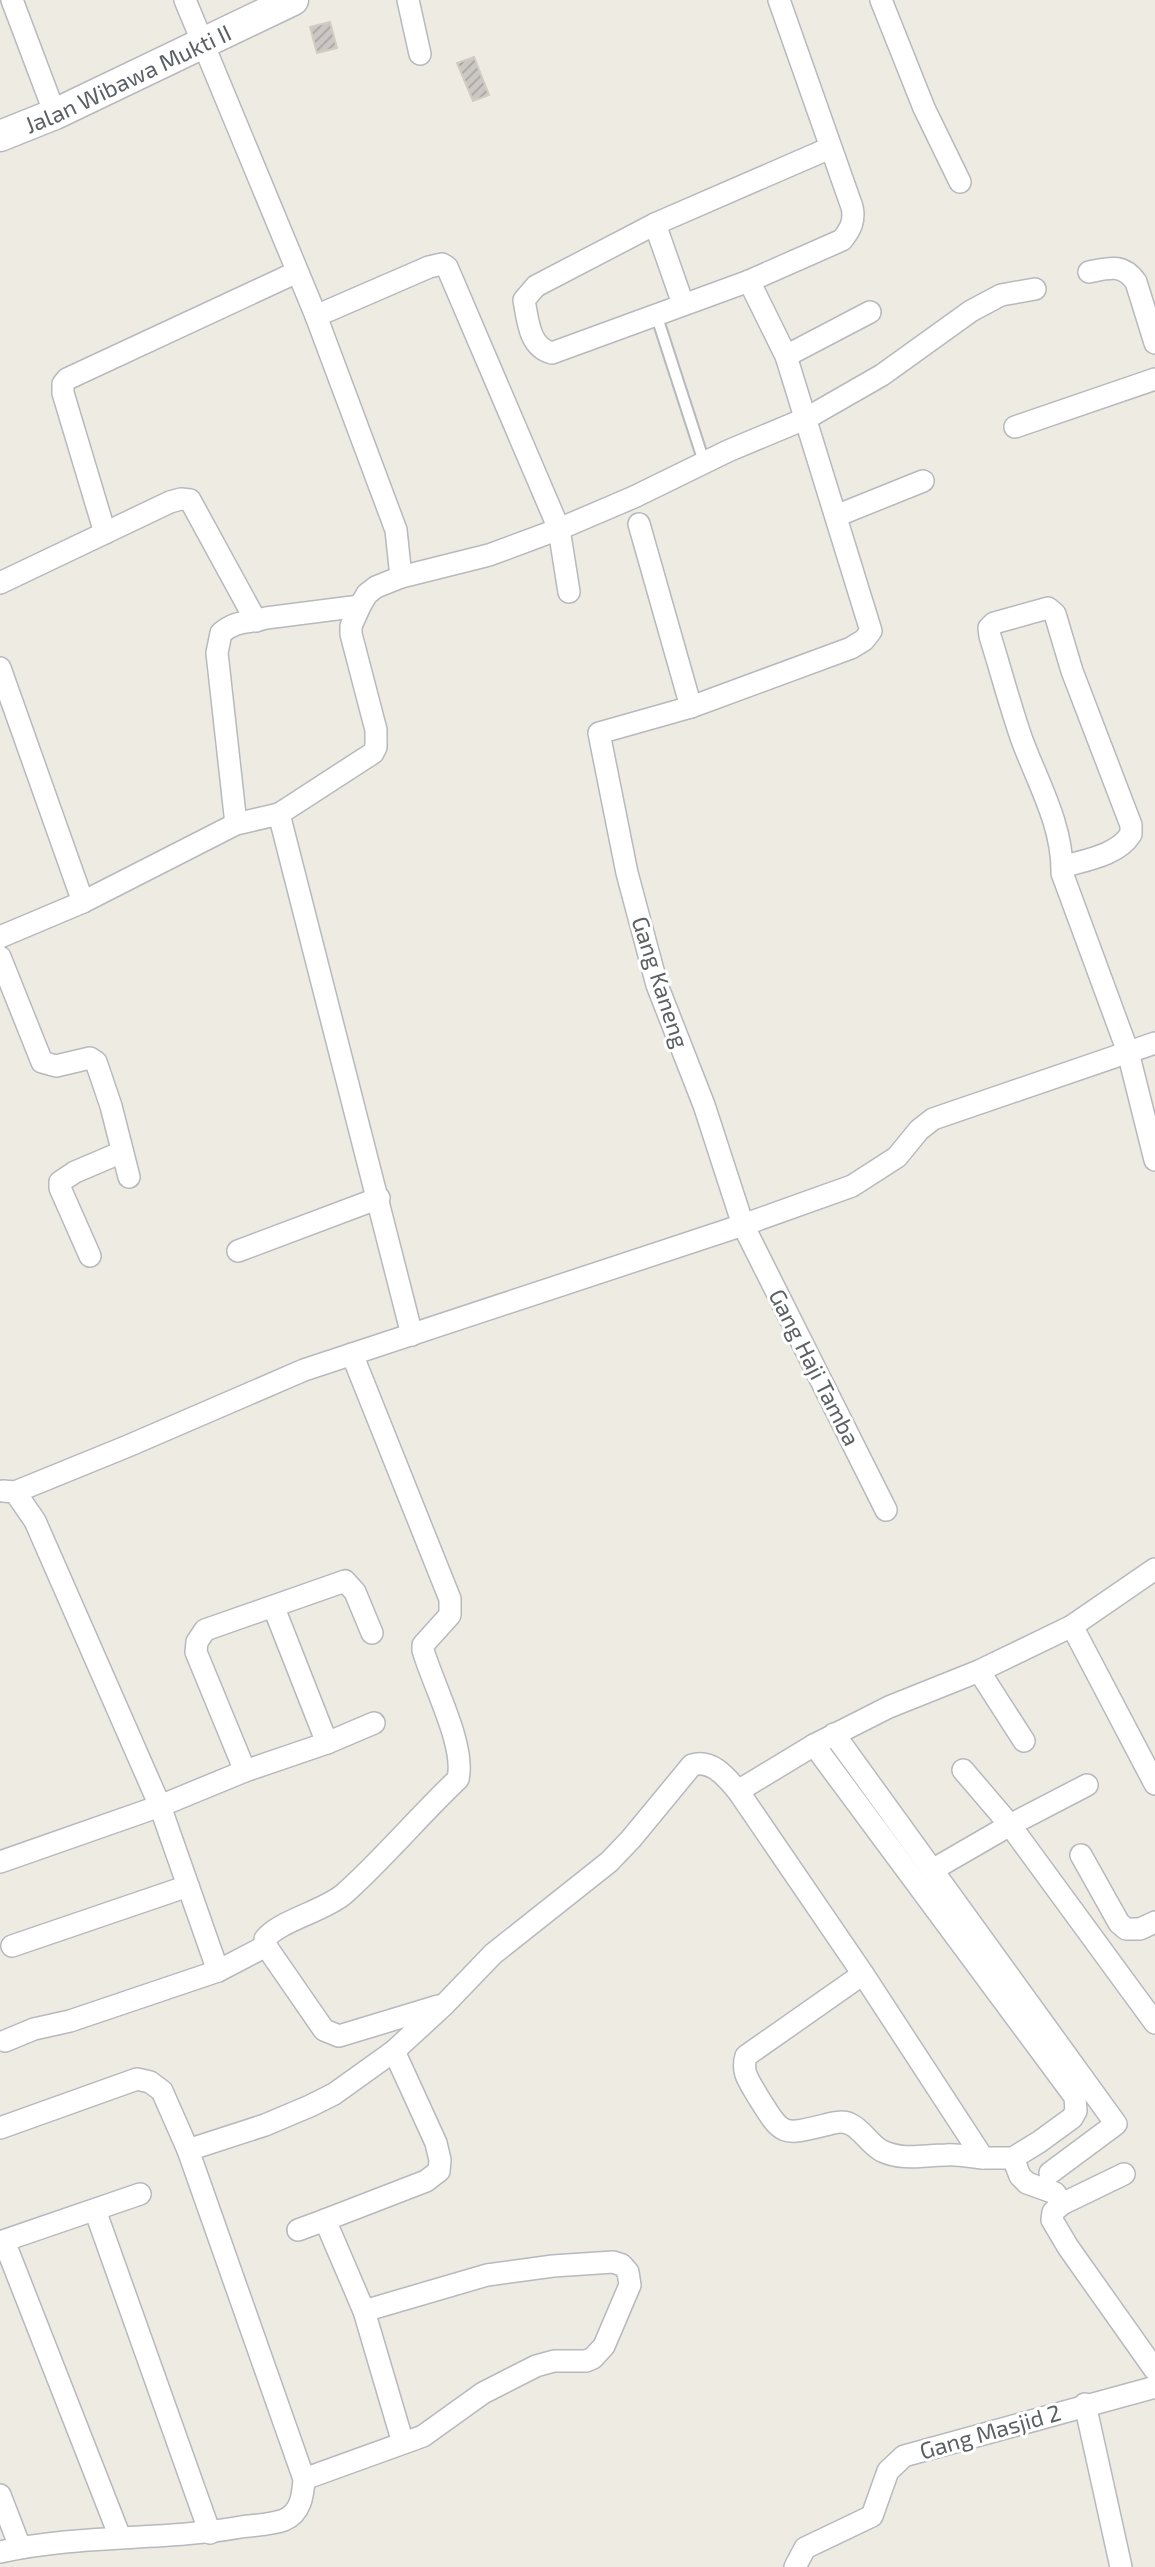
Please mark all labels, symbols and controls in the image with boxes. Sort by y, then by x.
street label: Jalan Wibawa Mukti II [20,18,235,139]
street label: Gang Kaneng [627,913,695,1051]
street label: Gang Haji Tamba [763,1284,867,1450]
street label: Gang Masjid 2 [916,2397,1064,2465]

